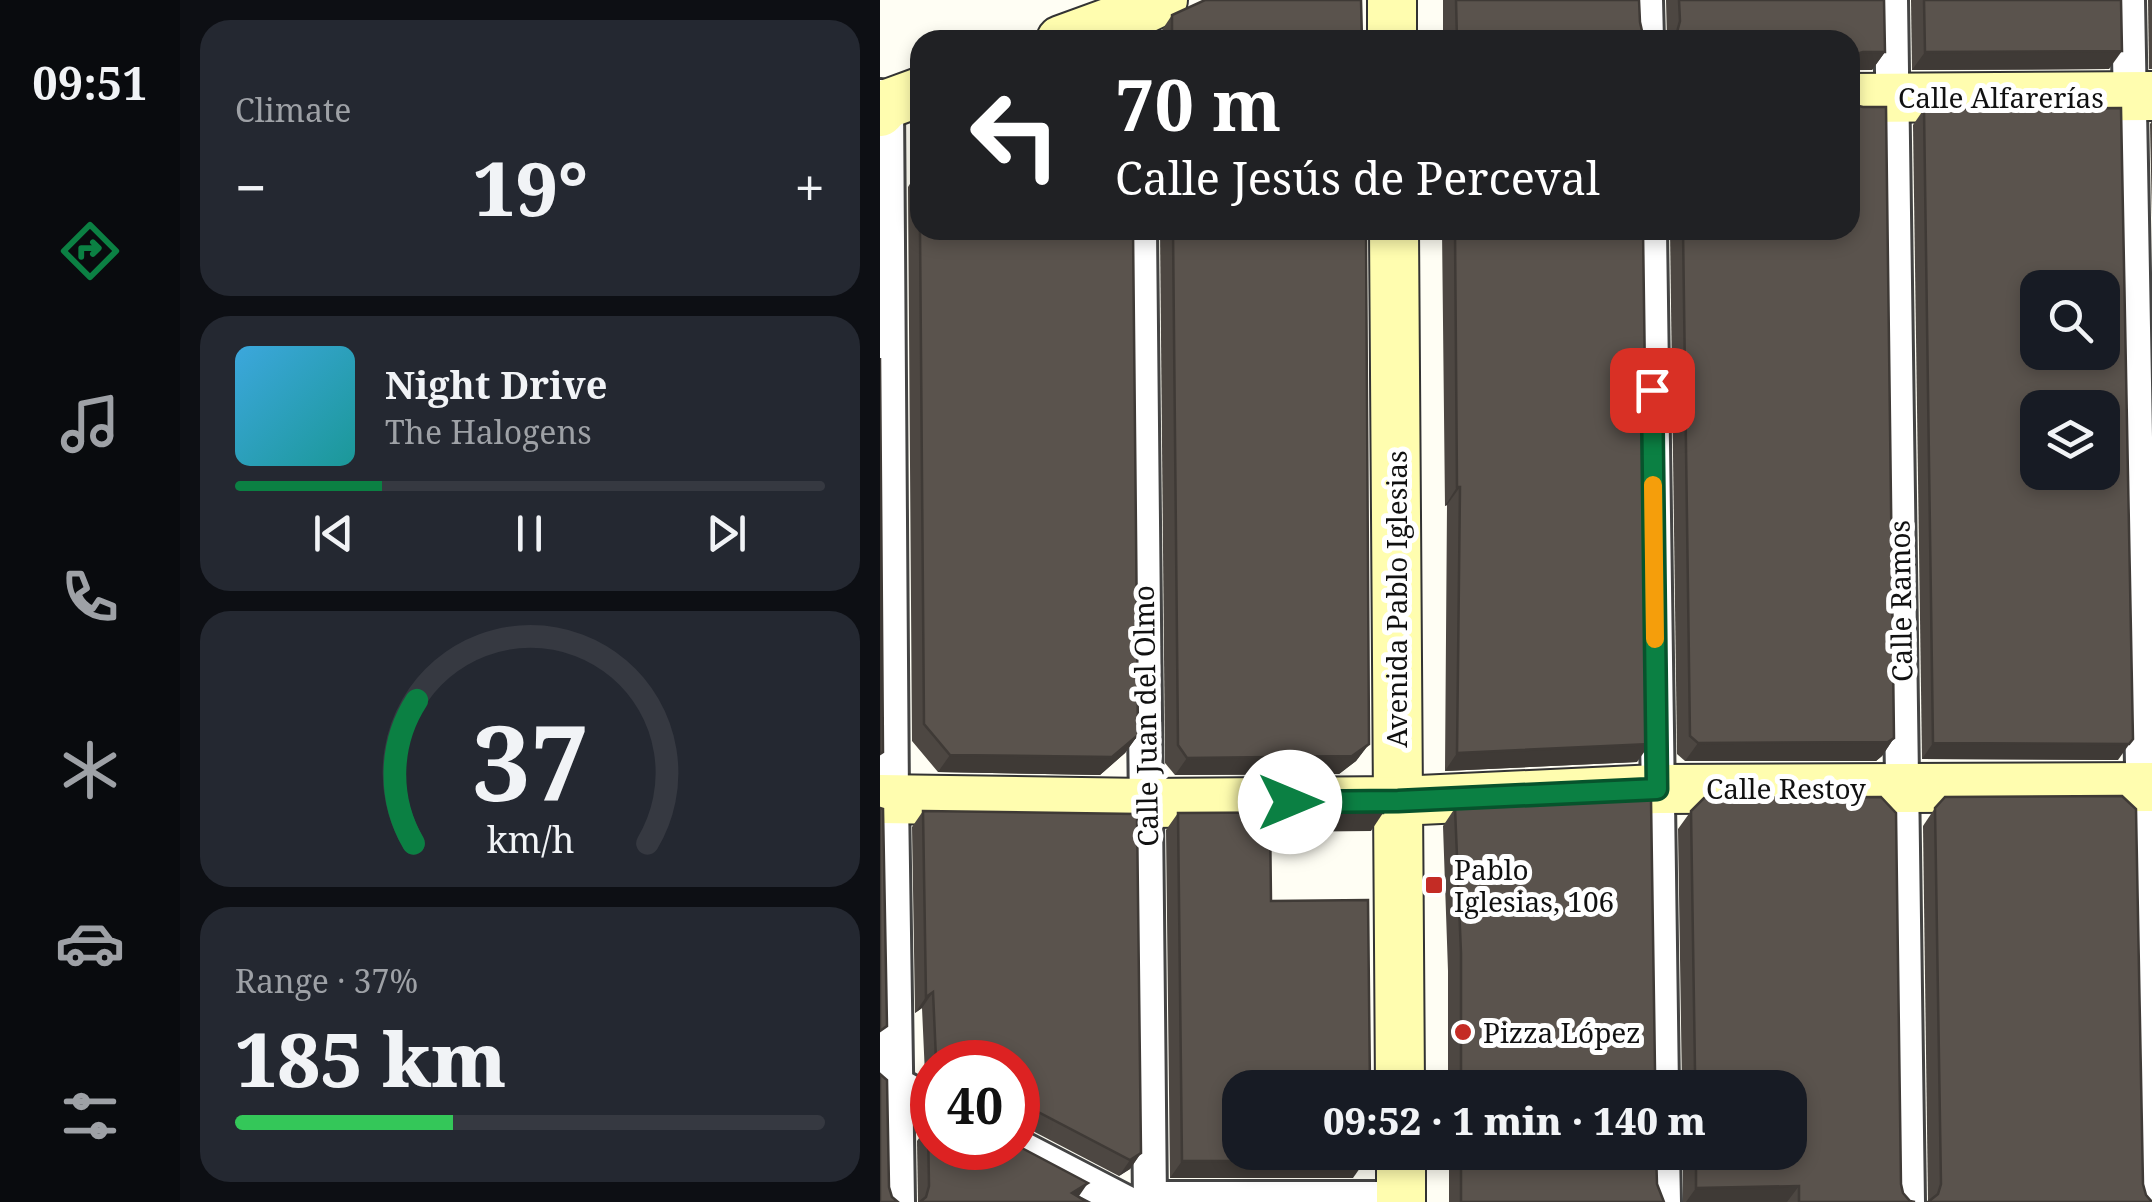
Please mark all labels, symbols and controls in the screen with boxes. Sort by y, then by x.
text: 09:51 [32,52,148,113]
text: 70 m [1115,56,1281,152]
icon: left [950,70,1080,200]
street label: Calle Alfarerías [1898,78,2104,116]
text: Climate [235,88,351,131]
text: 19° [473,136,588,238]
text: Calle Jesús de Perceval [1115,147,1600,208]
text: − [235,149,267,224]
text: + [794,149,825,224]
icon: directions [55,216,125,286]
map controls [2020,270,2120,490]
button: search [2020,270,2120,370]
pin [1610,348,1695,433]
text: Night Drive [385,358,607,410]
icon: arrive [1625,363,1680,418]
icon: music [55,389,125,459]
button: layers [2020,390,2120,490]
text: The Halogens [385,410,592,453]
street label: Avenida Pablo Iglesias [1377,450,1415,748]
icon: previous [306,506,361,561]
icon: pause [502,506,557,561]
icon: next [699,506,754,561]
street label: Calle Ramos [1880,520,1920,682]
icon: phone [55,562,125,632]
street label: Calle Juan del Olmo [1124,585,1166,847]
text: 37 [471,690,589,831]
icon: climate [55,735,125,805]
position arrow [1238,750,1342,854]
street label: Calle Restoy [1706,769,1866,807]
text: km/h [486,815,574,863]
place label: Pablo Iglesias, 106 [1454,850,1614,920]
marker: Pablo Iglesias, 106 [1423,874,1445,896]
icon: car [55,908,125,978]
text: Range · 37% [235,959,418,1002]
text: 185 km [235,1007,507,1109]
place label: Pizza López [1483,1013,1641,1051]
marker: Pizza López [1452,1021,1474,1043]
speed limit sign: 40 [910,1040,1040,1170]
icon: filters [55,1081,125,1151]
text: 09:52 · 1 min · 140 m [1323,1094,1706,1146]

